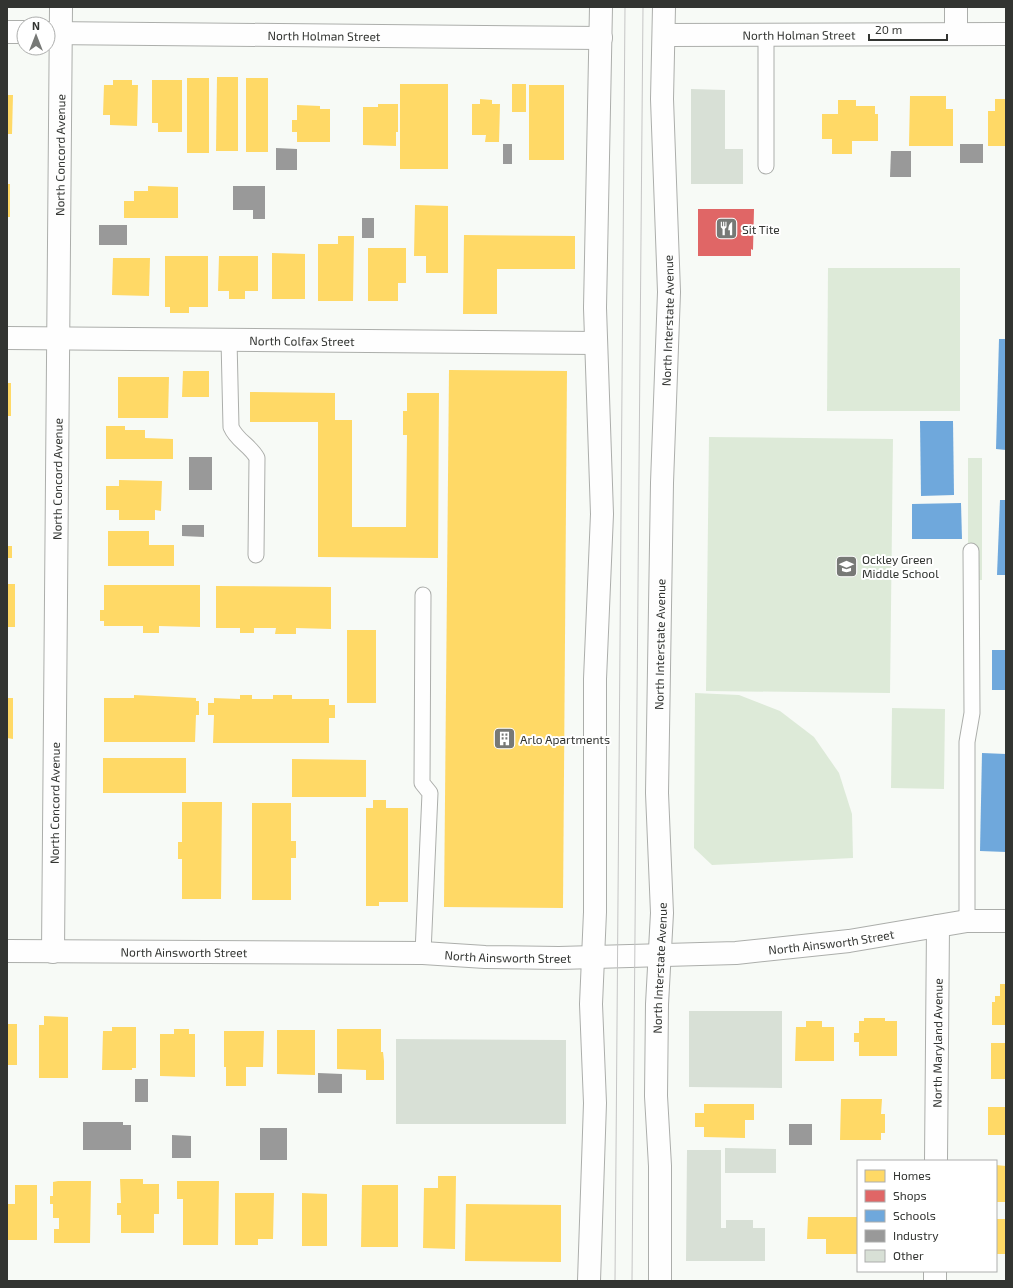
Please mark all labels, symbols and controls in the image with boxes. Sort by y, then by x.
north arrow [16,16,56,56]
scale bar [869,16,947,42]
text: N [32,19,40,32]
text: 20 m [875,22,902,36]
street label: North Holman Street [742,27,856,42]
street label: North Holman Street [267,28,381,43]
street label: North Concord Avenue [52,94,67,216]
restaurant icon: Sit Tite [713,216,739,242]
place label: Sit Tite [742,222,780,236]
street label: North Interstate Avenue [659,255,676,386]
street label: North Colfax Street [249,333,355,348]
street label: North Concord Avenue [49,418,65,540]
place label: Ockley Green Middle School [862,552,939,580]
school or university icon: Ockley Green Middle School [834,553,860,579]
street label: North Interstate Avenue [651,579,667,710]
building icon: Arlo Apartments [492,726,518,752]
place label: Arlo Apartments [520,732,610,746]
street label: North Concord Avenue [47,742,62,864]
street label: North Interstate Avenue [650,902,669,1034]
street label: North Ainsworth Street [767,926,895,957]
street label: North Ainsworth Street [121,945,248,959]
street label: North Ainsworth Street [444,947,572,965]
street label: North Maryland Avenue [929,978,945,1108]
legend [857,1160,997,1272]
text: Homes [893,1168,931,1182]
text: Shops [893,1188,927,1202]
text: Schools [893,1208,936,1222]
text: Industry [893,1228,939,1242]
text: Other [893,1248,924,1262]

